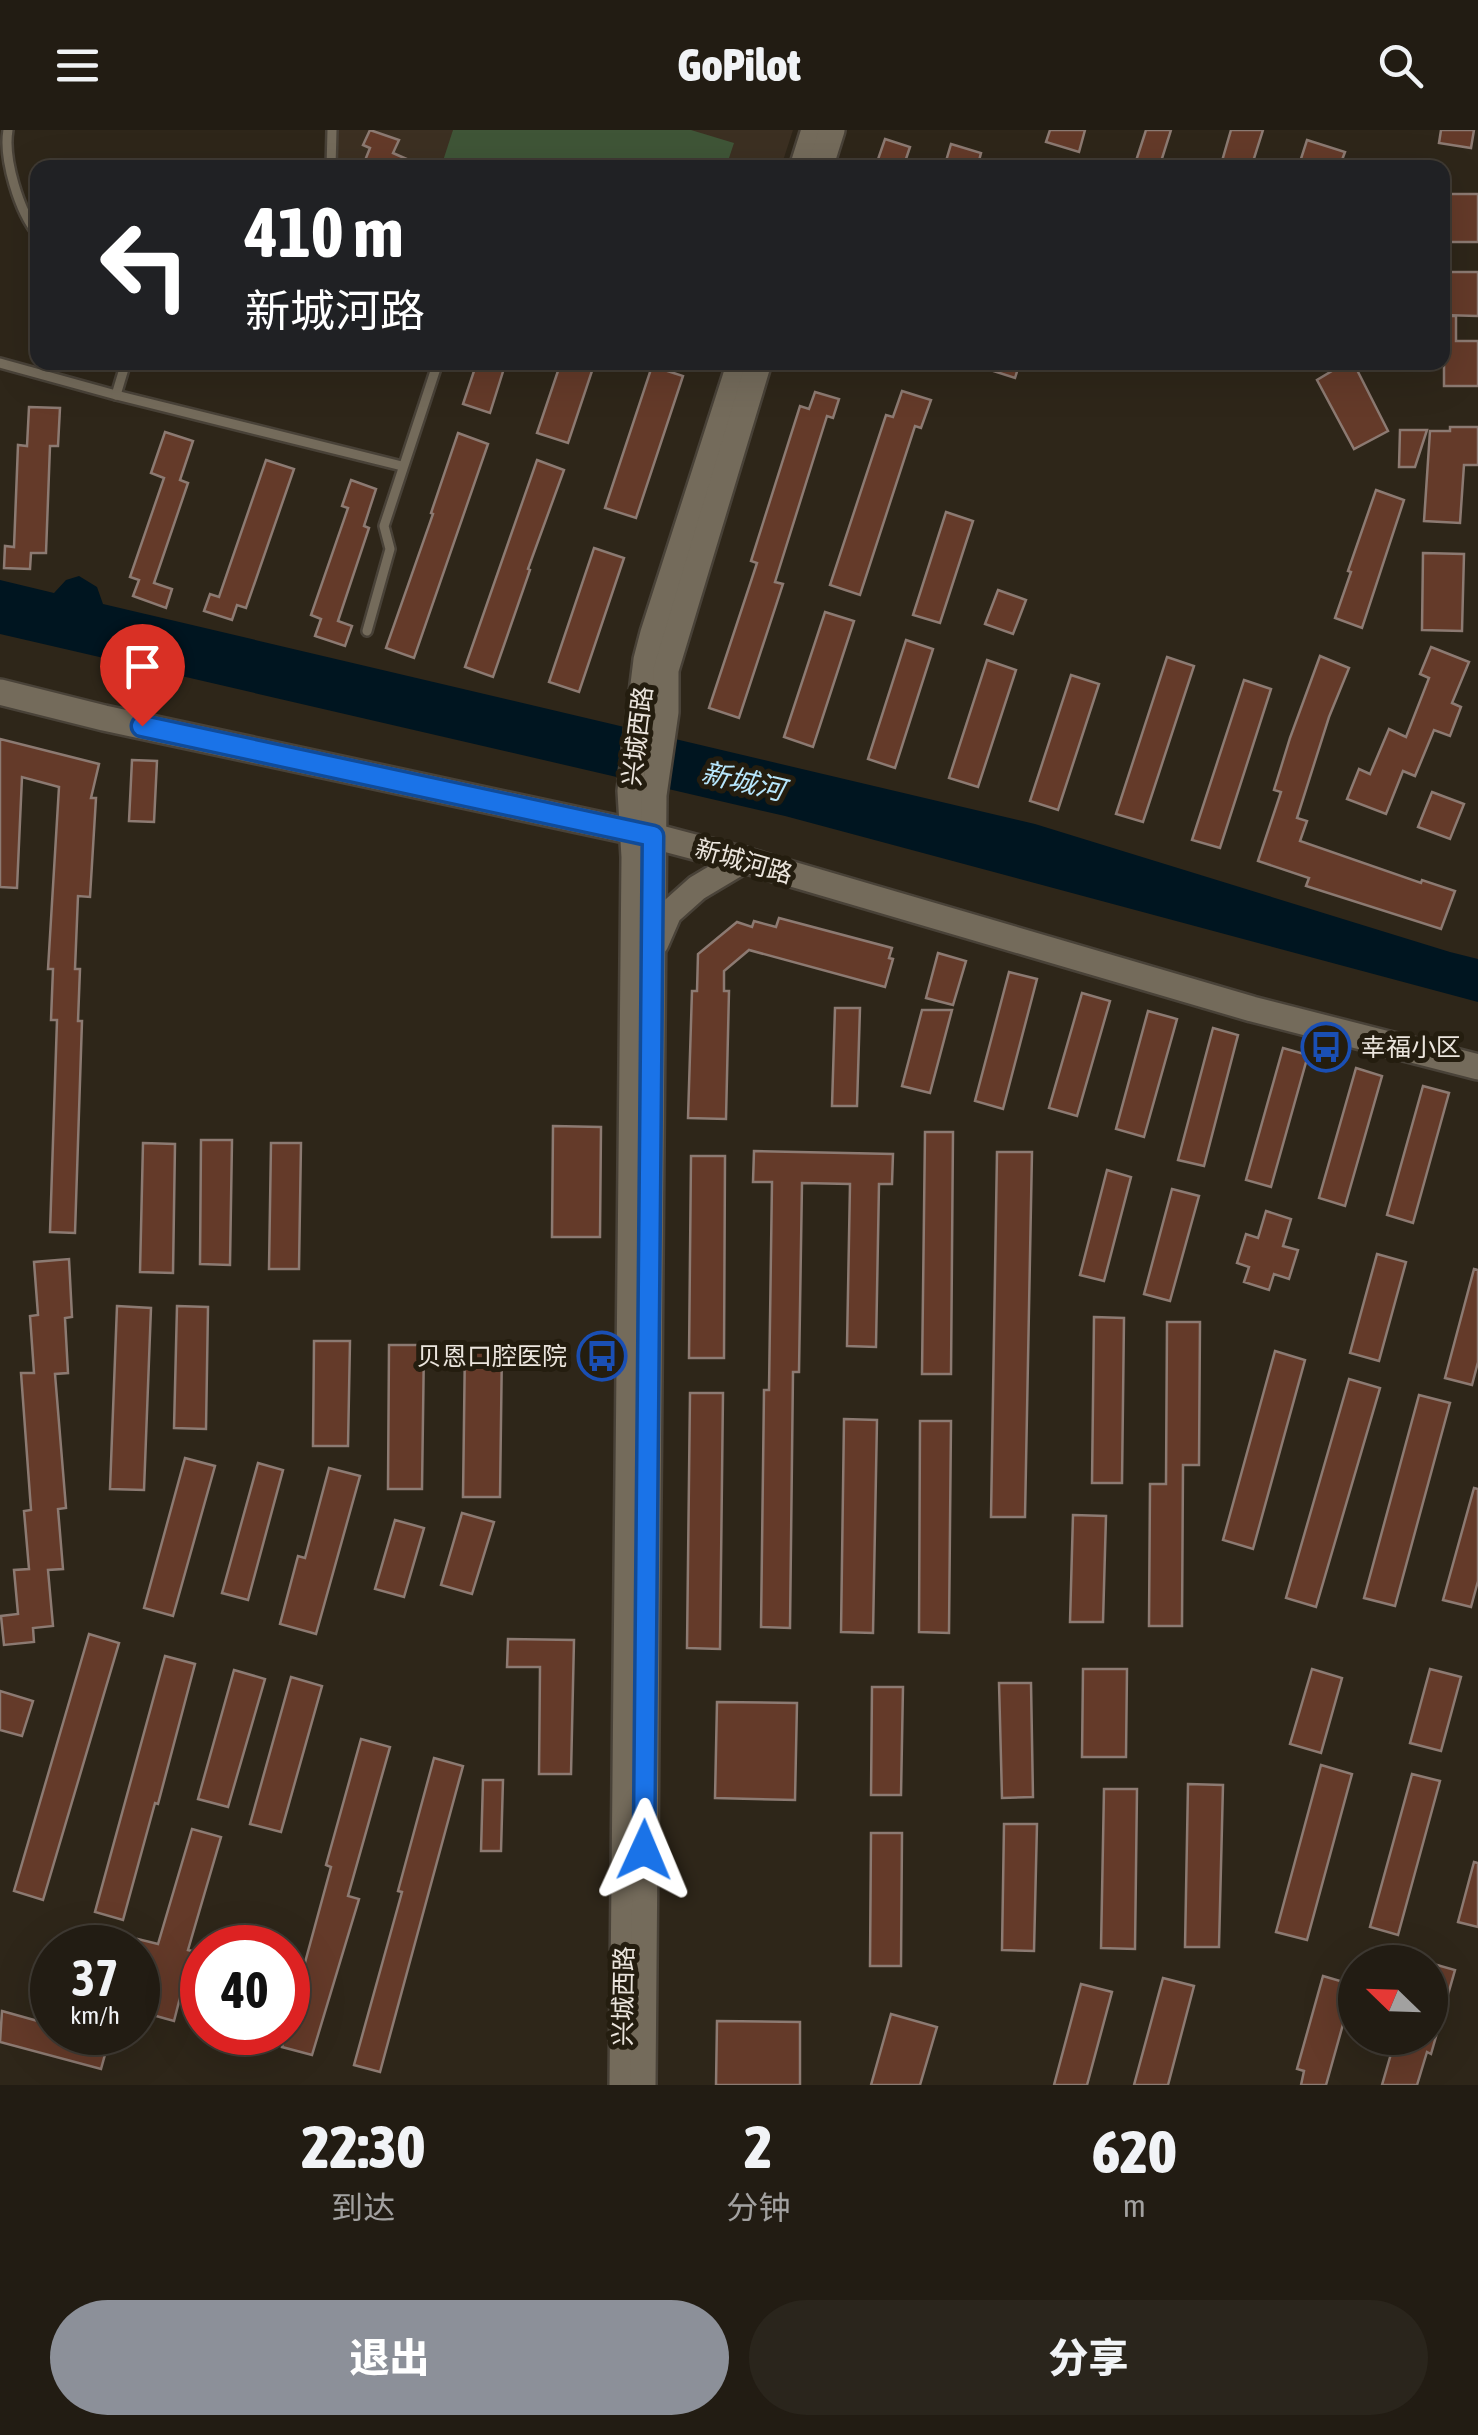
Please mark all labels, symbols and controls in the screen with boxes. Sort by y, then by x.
icon: menu [50,38,105,93]
icon: search [1373,38,1428,93]
text: GoPilot [678,39,800,91]
text: 410 m [245,192,404,272]
icon: left [80,200,210,330]
text: 新城河路 [245,285,425,337]
pin [100,624,185,727]
icon: arrive [115,639,170,694]
street label: 兴城西路 [617,685,657,787]
water label: 新城河 [698,756,792,807]
street label: 新城河路 [692,834,796,888]
bus stop icon: 幸福小区 [1300,1021,1352,1073]
place label: 幸福小区 [1361,1033,1461,1061]
bus stop icon: 贝恩口腔医院 [576,1330,628,1382]
place label: 贝恩口腔医院 [417,1342,567,1370]
position arrow [592,1798,696,1902]
speed limit sign: 40 [180,1925,310,2055]
north arrow [1338,1945,1448,2055]
map controls [1338,1945,1448,2055]
street label: 兴城西路 [608,1946,638,2046]
text: 37 [71,1949,118,2007]
text: km/h [70,2001,120,2029]
text: 22:30 [301,2112,425,2181]
text: 2 [744,2112,773,2181]
text: 620 [1092,2117,1177,2186]
text: m [1123,2187,1146,2224]
text: 到达 [331,2189,395,2226]
text: 分钟 [726,2189,790,2226]
button: 退出 [50,2300,729,2415]
button: 分享 [749,2300,1428,2415]

